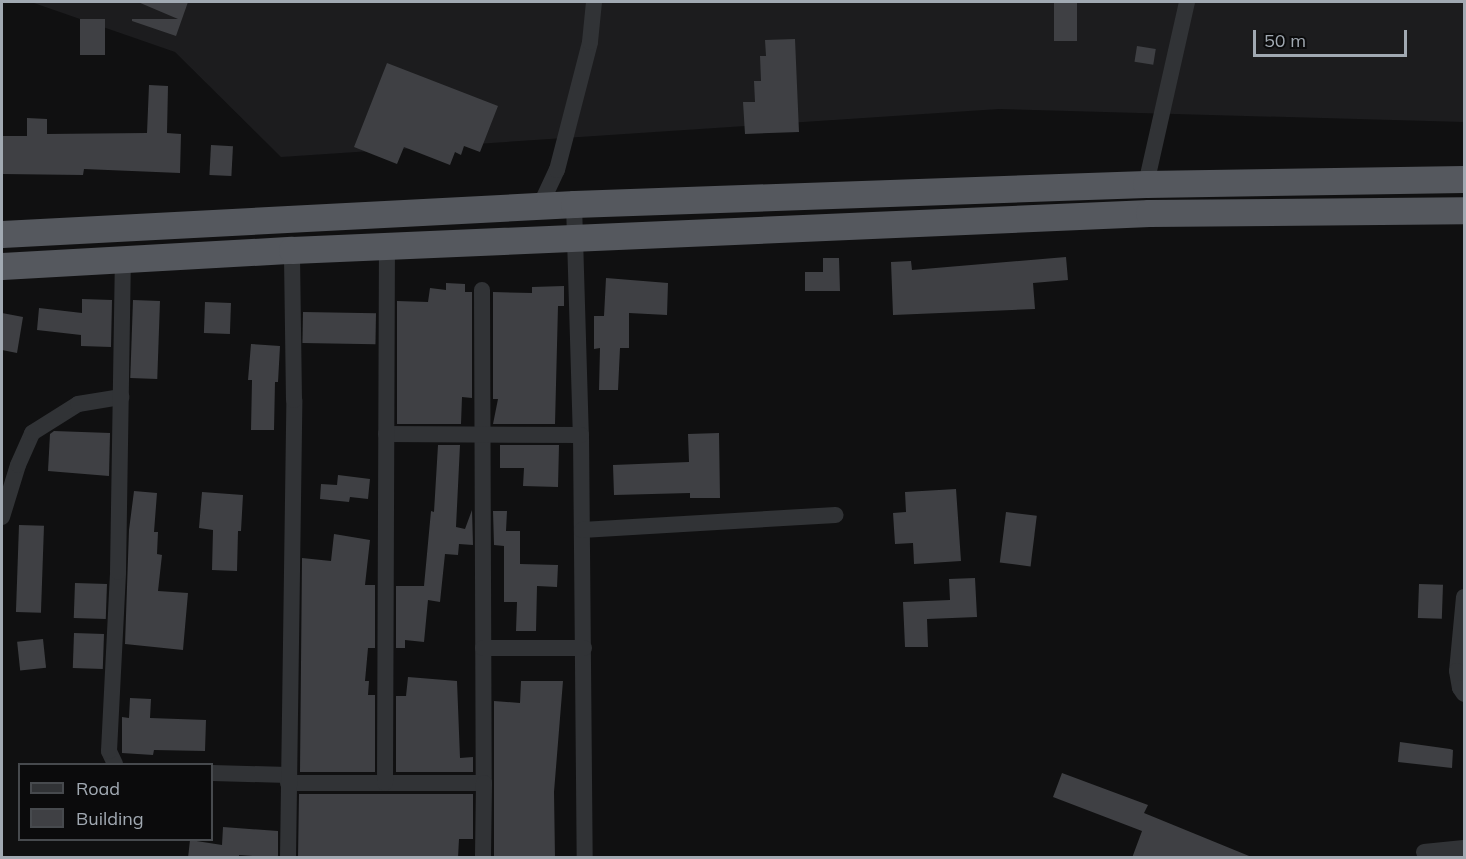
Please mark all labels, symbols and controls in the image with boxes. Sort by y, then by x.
scale bar [1256,18,1410,56]
text: 50 m [1264,29,1306,52]
legend [18,763,213,841]
text: Road [76,777,120,800]
text: Building [76,807,144,830]

